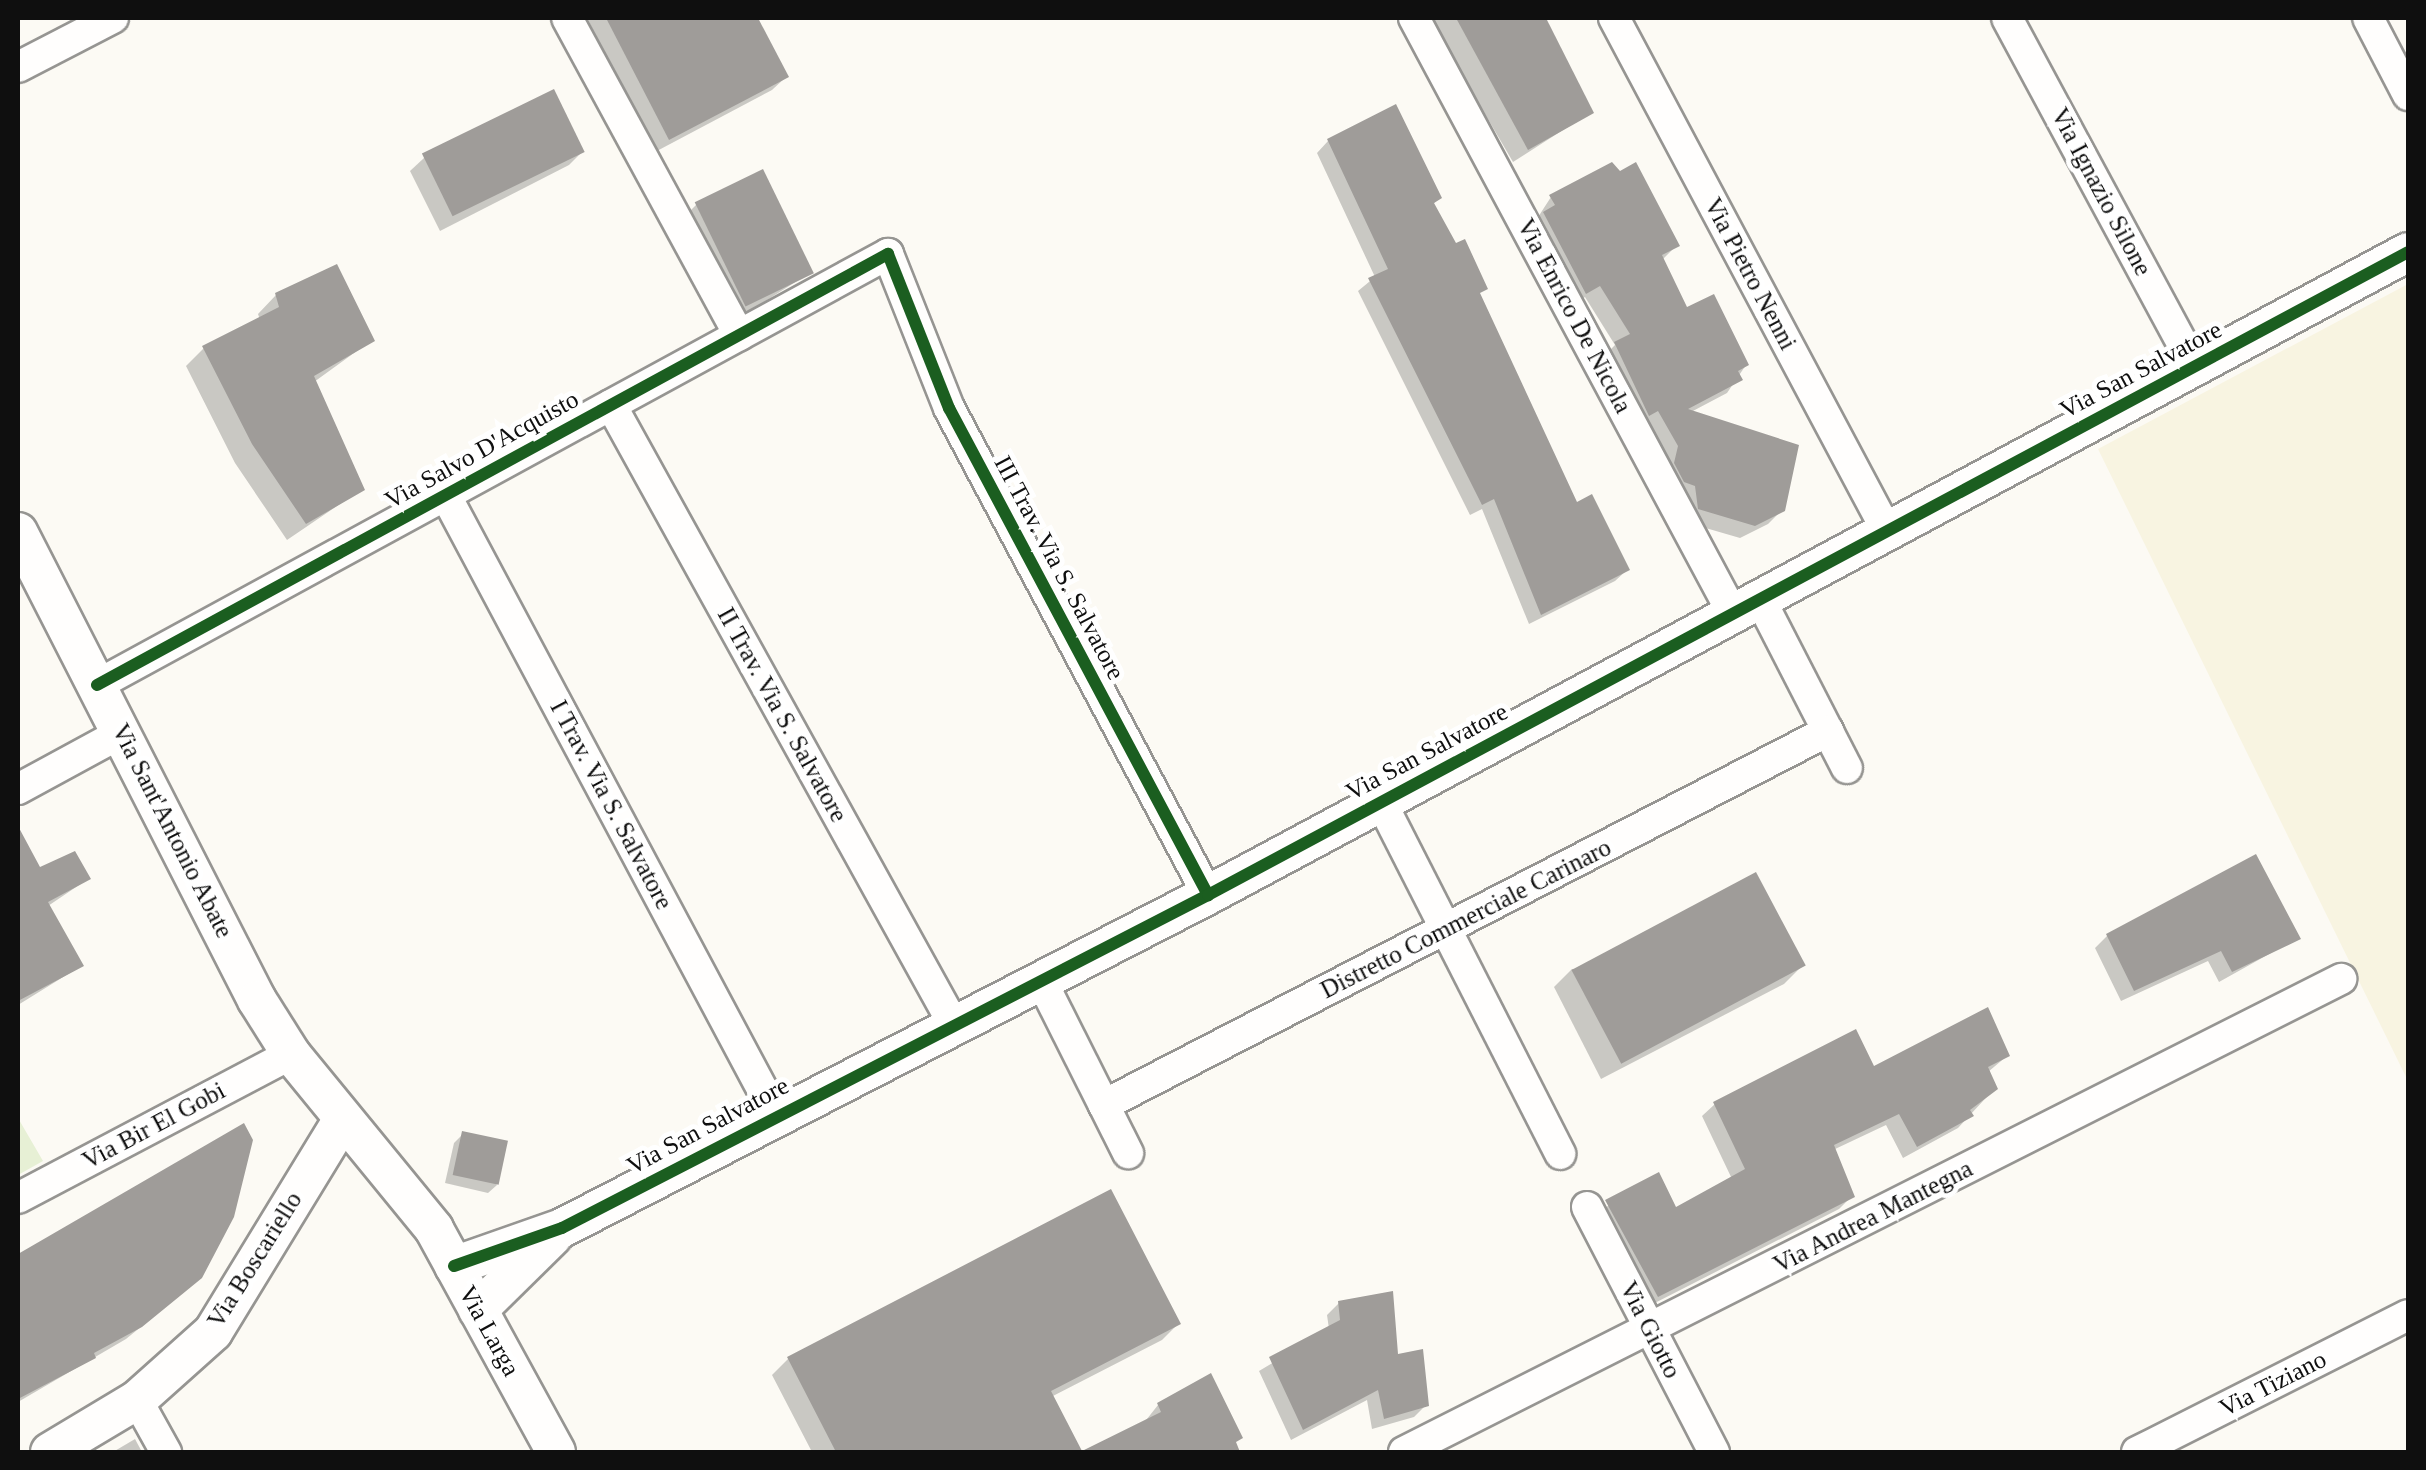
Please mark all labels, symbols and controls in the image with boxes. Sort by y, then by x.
street label: Via Ignazio Silone [2044,103,2158,281]
street label: Via Pietro Nenni [1697,193,1803,355]
street label: Via Enrico De Nicola [1510,214,1638,418]
street label: Via San Salvatore [2055,315,2227,425]
street label: Via Salvo D'Acquisto [380,384,584,516]
street label: III Trav. Via S. Salvatore [987,451,1131,685]
street label: II Trav. Via S. Salvatore [710,602,854,828]
street label: I Trav. Via S. Salvatore [543,695,679,915]
street label: Via San Salvatore [1341,697,1513,807]
street label: Via Sant'Antonio Abate [105,718,239,944]
street label: Distretto Commerciale Carinaro [1316,833,1616,1005]
street label: Via San Salvatore [622,1071,794,1181]
street label: Via Bir El Gobi [77,1076,231,1176]
street label: Via Andrea Mantegna [1768,1154,1978,1280]
street label: Via Boscariello [201,1186,309,1334]
street label: Via Giotto [1613,1277,1687,1383]
street label: Via Larga [452,1281,526,1381]
street label: Via Tiziano [2214,1344,2332,1424]

